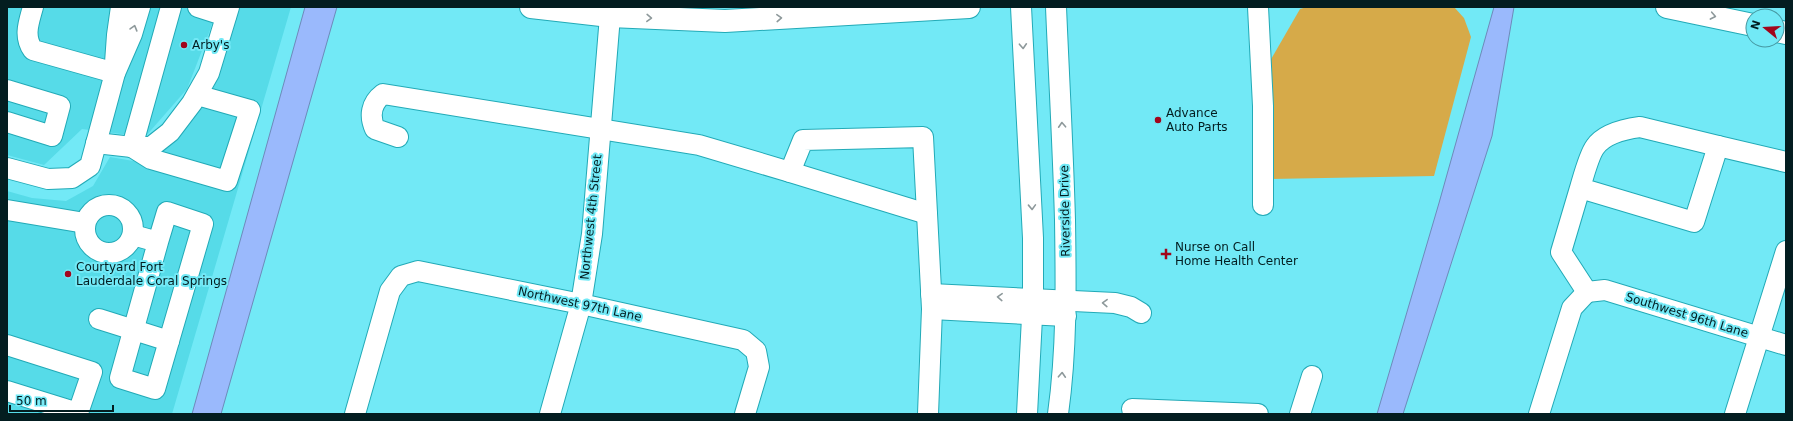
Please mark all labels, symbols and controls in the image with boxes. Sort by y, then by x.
north arrow [1745,8,1785,48]
one-way arrow [1710,11,1716,19]
one-way arrow [646,14,652,22]
one-way arrow [776,14,782,23]
text: N [1748,19,1764,31]
one-way arrow [129,24,138,31]
place label: Arby's [192,38,229,52]
marker: Arby's [179,40,189,50]
one-way arrow [1018,43,1027,49]
place label: Advance Auto Parts [1166,106,1228,134]
marker: Advance Auto Parts [1153,115,1163,125]
one-way arrow [1058,122,1066,128]
street label: Northwest 4th Street [577,153,605,280]
street label: Riverside Drive [1057,165,1073,257]
one-way arrow [1027,204,1036,210]
place label: Nurse on Call Home Health Center [1175,240,1298,268]
marker: Nurse on Call Home Health Center [1160,248,1172,260]
place label: Courtyard Fort Lauderdale Coral Springs [76,260,227,288]
marker: Courtyard Fort Lauderdale Coral Springs [63,269,73,279]
street label: Northwest 97th Lane [517,284,643,324]
street label: Southwest 96th Lane [1624,290,1750,340]
one-way arrow [997,292,1003,301]
one-way arrow [1102,298,1108,307]
one-way arrow [1058,372,1067,378]
scale bar [10,387,113,413]
text: 50 m [16,394,47,408]

